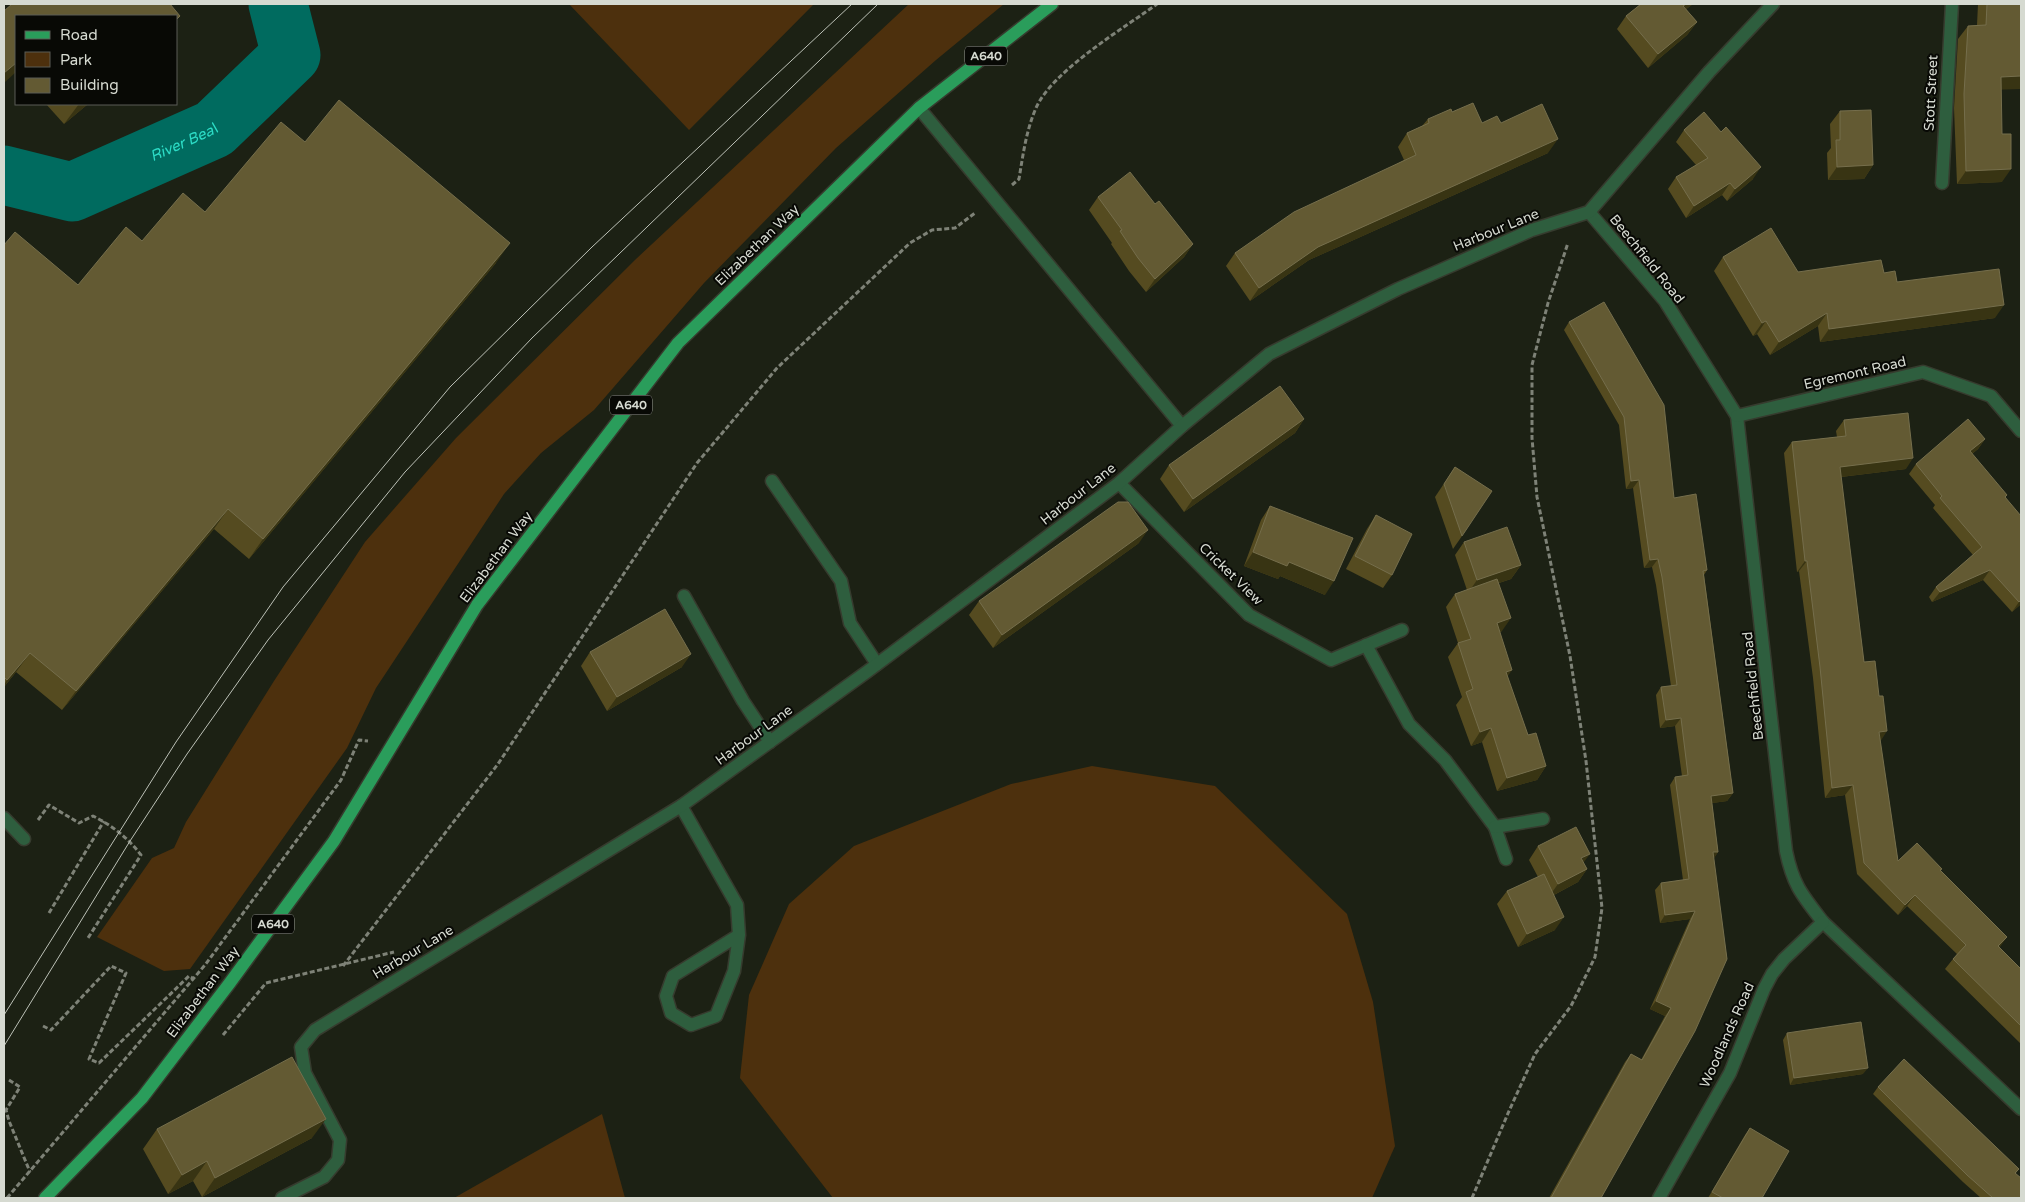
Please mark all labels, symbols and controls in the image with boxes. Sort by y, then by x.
legend [15,15,178,105]
text: Road [60,26,98,44]
road number: A640 [965,46,1007,66]
text: Park [60,51,92,69]
street label: Stott Street [1921,54,1942,132]
text: Building [60,76,119,94]
water label: River Beal [147,119,224,165]
street label: Elizabethan Way [711,200,803,289]
street label: Harbour Lane [1451,205,1541,255]
street label: Beechfield Road [1606,211,1688,307]
street label: Egremont Road [1802,353,1908,393]
road number: A640 [610,396,652,414]
street label: Harbour Lane [1037,459,1119,529]
street label: Elizabethan Way [456,507,536,606]
street label: Cricket View [1195,539,1267,609]
street label: Beechfield Road [1739,631,1767,741]
street label: Harbour Lane [712,701,796,769]
road number: A640 [252,914,294,934]
street label: Harbour Lane [370,921,456,983]
street label: Elizabethan Way [163,942,243,1041]
street label: Woodlands Road [1696,980,1758,1090]

